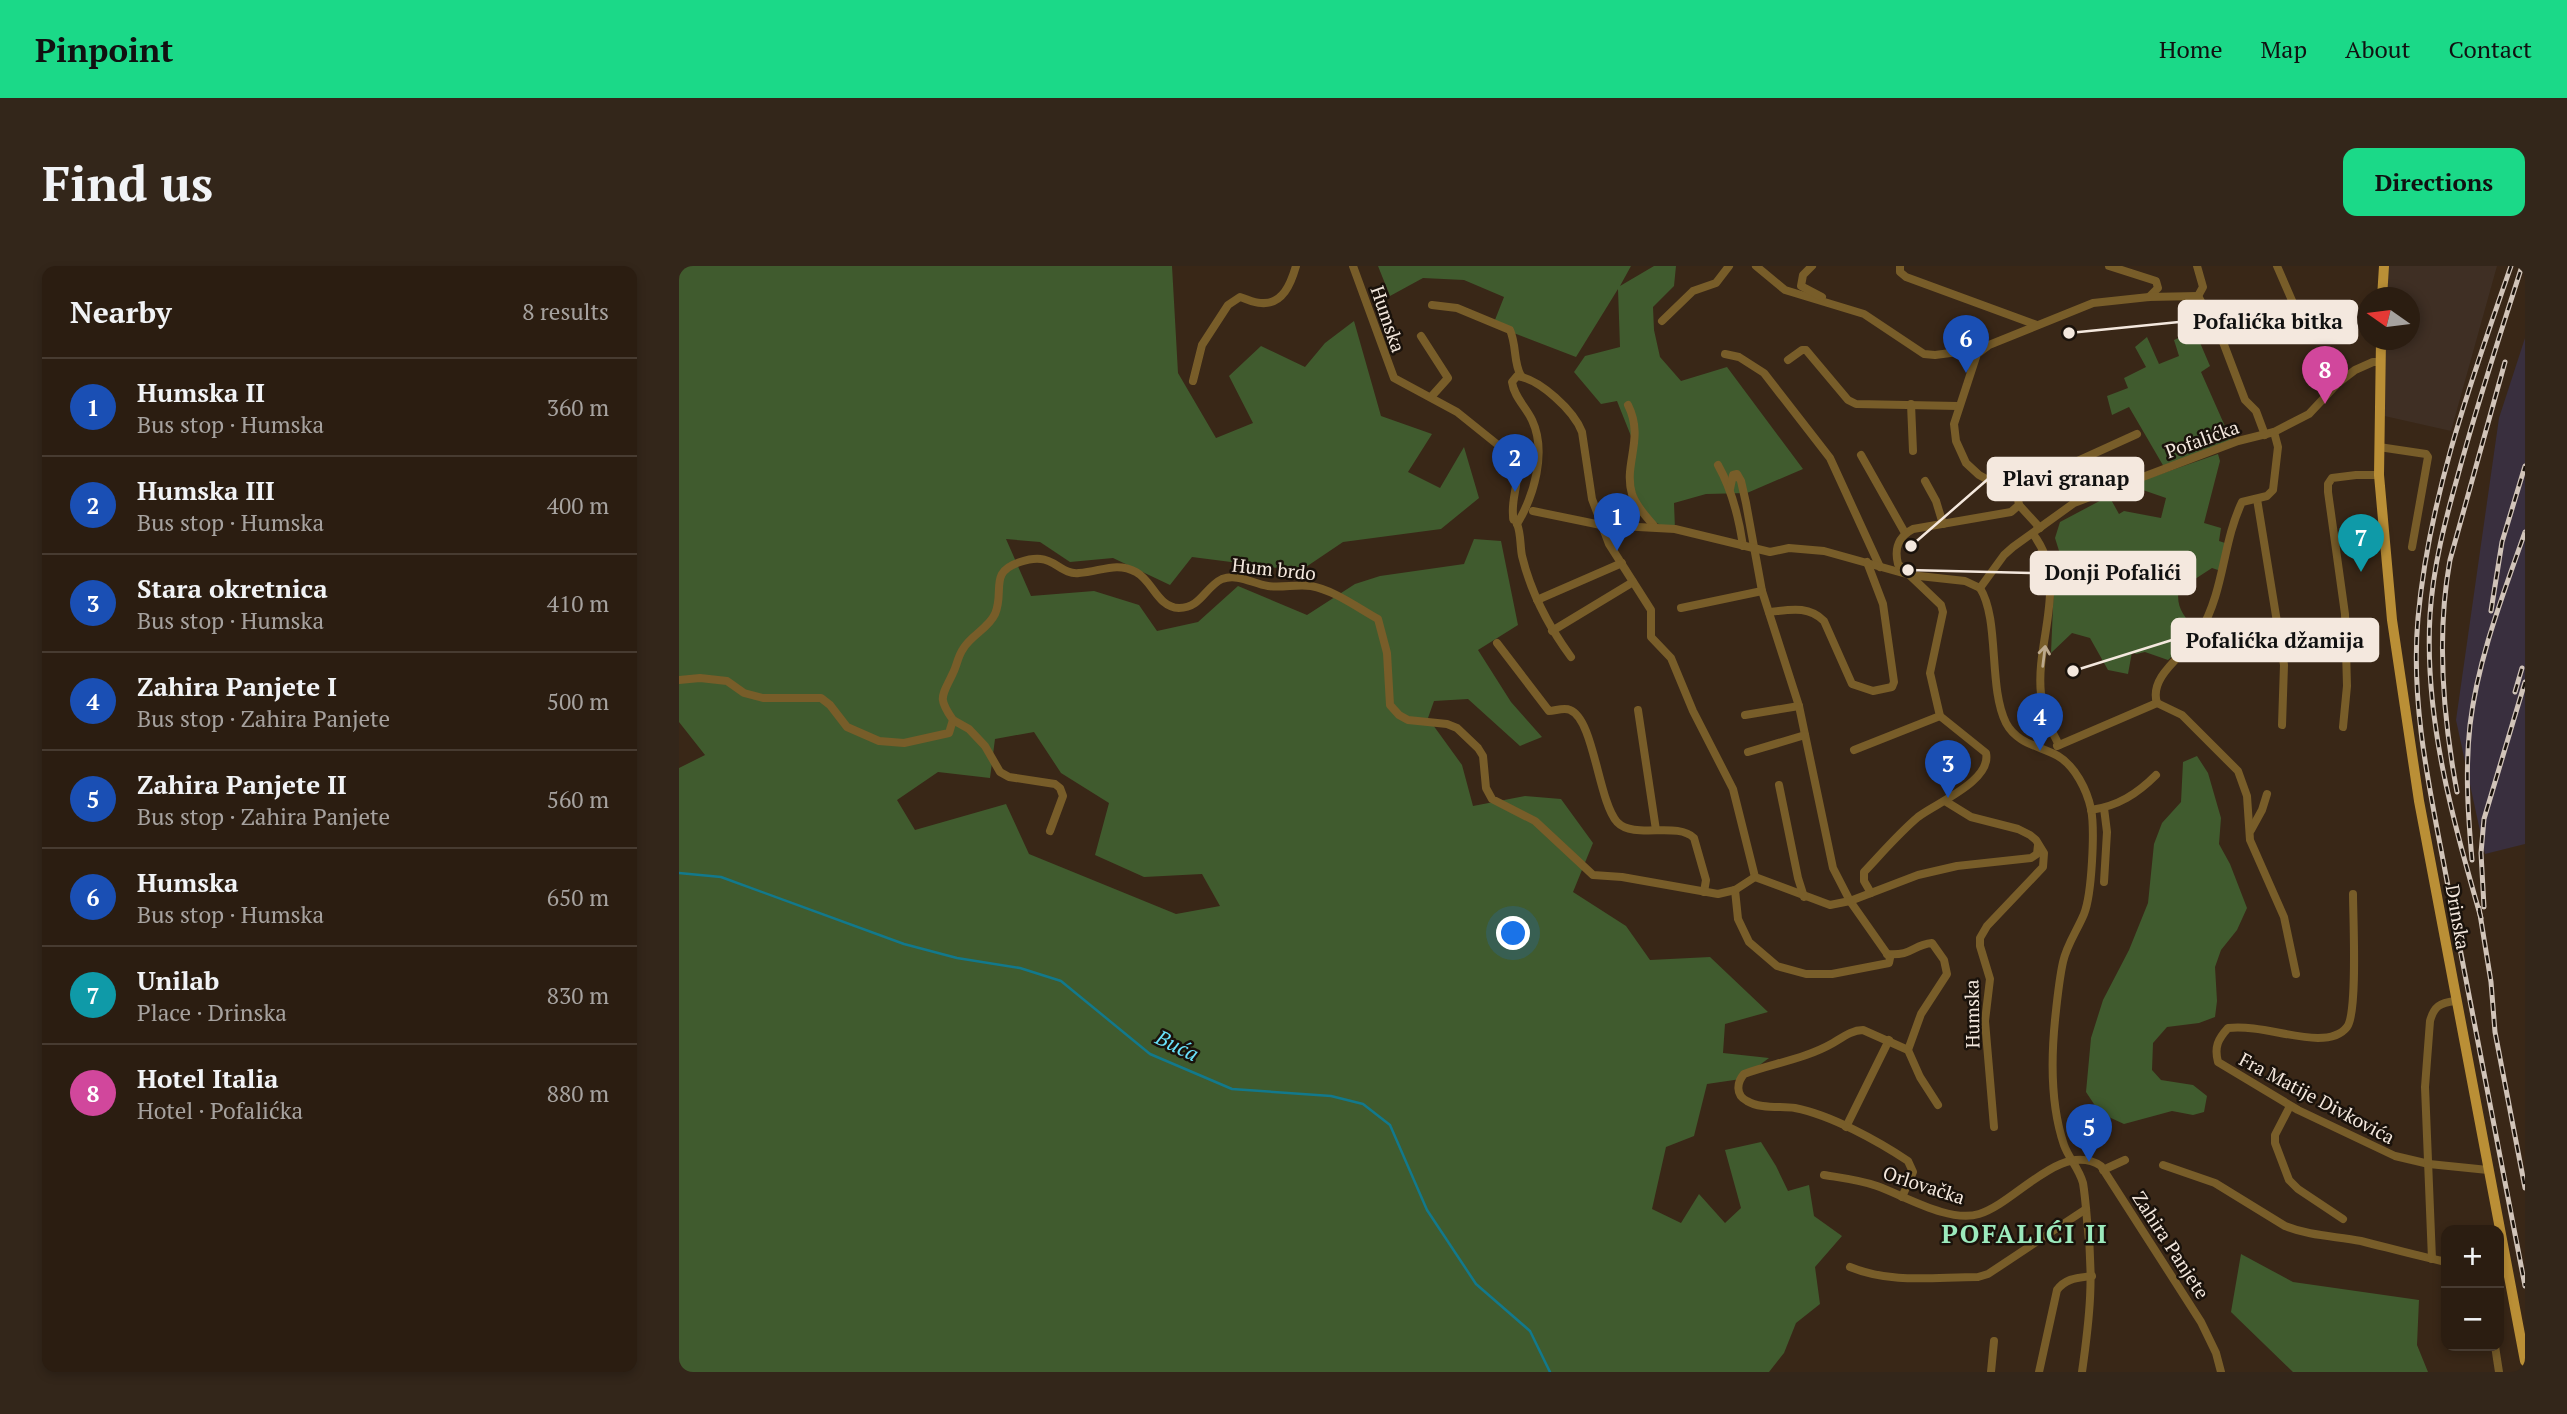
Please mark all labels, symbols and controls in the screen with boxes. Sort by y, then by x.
text: Pinpoint [35,28,173,71]
text: Home [2159,33,2223,65]
text: Map [2261,33,2307,65]
text: About [2345,33,2411,65]
text: Contact [2449,33,2532,65]
button: Directions [2343,148,2525,216]
text: Find us [42,150,213,215]
street label: Humska [1365,282,1412,356]
north arrow [2357,287,2420,350]
text: Nearby [70,292,172,332]
text: 8 results [522,296,609,327]
callout: Pofalićka bitka [2179,301,2357,343]
text: Pofalićka bitka [2193,307,2343,335]
pin: 6 [1943,315,1989,373]
pin: 8 [2302,346,2348,404]
text: Humska II [137,375,265,409]
text: 1 [87,392,100,423]
text: 360 m [547,392,609,423]
text: Bus stop · Humska [137,409,324,440]
street label: Pofalićka [2161,413,2243,463]
pin: 2 [1492,434,1538,492]
callout: Plavi granap [1988,458,2143,500]
text: Plavi granap [2003,464,2130,492]
text: Humska III [137,473,275,507]
text: 2 [87,490,100,521]
text: 400 m [547,490,609,521]
pin: 1 [1594,493,1640,551]
text: Bus stop · Humska [137,507,324,538]
pin: 7 [2338,514,2384,572]
street label: Hum brdo [1231,552,1317,585]
callout: Donji Pofalići [2031,552,2195,594]
text: Donji Pofalići [2045,558,2181,586]
text: Stara okretnica [137,571,328,605]
text: 3 [87,588,100,619]
text: 410 m [547,588,609,619]
text: Bus stop · Humska [137,605,324,636]
callout: Pofalićka džamija [2172,619,2378,661]
text: Pofalićka džamija [2186,626,2364,654]
one-way arrow [2037,645,2050,668]
text: Zahira Panjete I [137,669,337,703]
text: 4 [87,686,100,717]
text: 500 m [547,686,609,717]
pin: 4 [2017,693,2063,751]
text: Bus stop · Zahira Panjete [137,703,390,734]
pin: 3 [1925,740,1971,798]
text: Zahira Panjete II [137,767,347,801]
text: 5 [87,784,100,815]
text: 560 m [547,784,609,815]
text: Bus stop · Zahira Panjete [137,801,390,832]
text: Humska [137,865,239,899]
text: 6 [87,882,100,913]
text: 650 m [547,882,609,913]
street label: Drinska [2441,883,2477,952]
text: Bus stop · Humska [137,899,324,930]
your location [1496,916,1530,950]
text: Unilab [137,963,219,997]
street label: Humska [1958,979,1985,1049]
text: 7 [87,980,100,1011]
text: 830 m [547,980,609,1011]
text: Place · Drinska [137,997,287,1028]
water label: Buća [1150,1022,1203,1067]
street label: Fra Matije Divkovića [2235,1046,2400,1149]
text: Hotel Italia [137,1061,279,1095]
text: 8 [87,1078,100,1109]
text: 880 m [547,1078,609,1109]
text: Hotel · Pofalićka [137,1095,303,1126]
pin: 5 [2066,1104,2112,1162]
street label: Orlovačka [1880,1160,1969,1210]
street label: Zahira Panjete [2127,1186,2216,1303]
district label: POFALIĆI II [1941,1216,2109,1250]
map controls [2441,1225,2504,1351]
button: + [2441,1225,2504,1288]
button: − [2441,1288,2504,1351]

